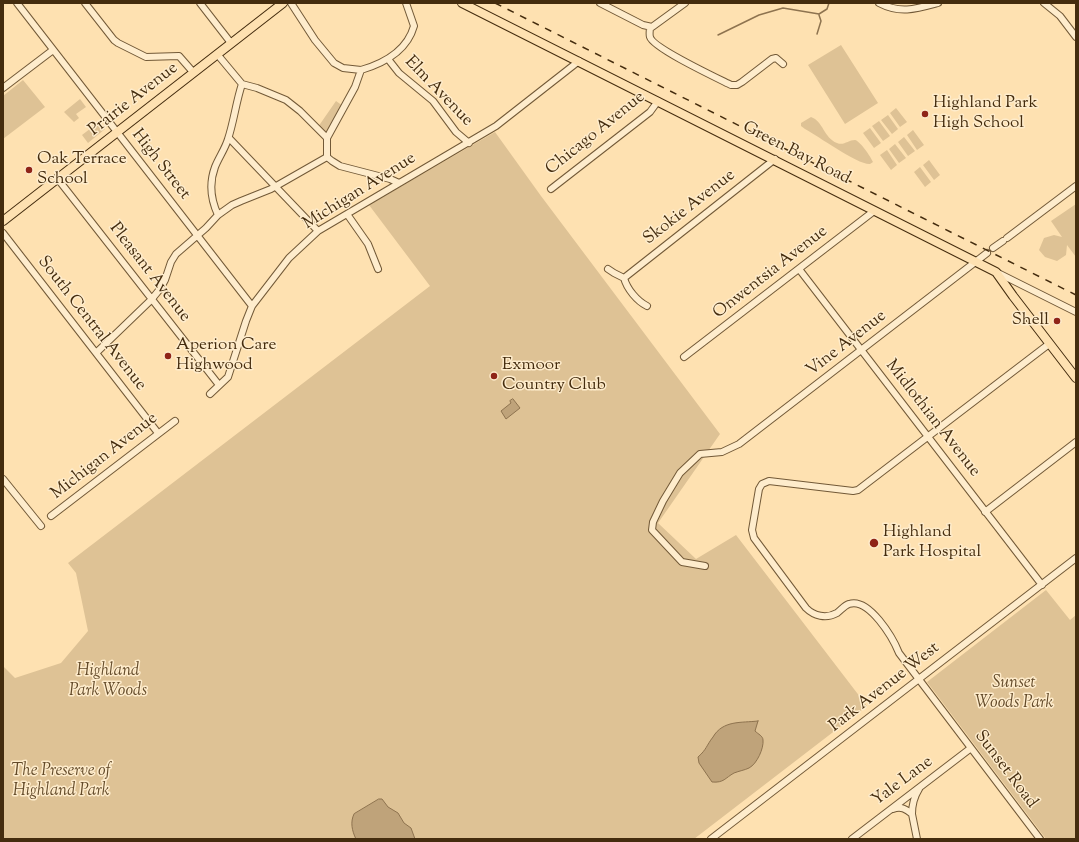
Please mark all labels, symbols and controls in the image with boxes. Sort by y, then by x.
street label: Elm Avenue [400,53,476,131]
street label: Prairie Avenue [85,59,183,141]
street label: Chicago Avenue [542,88,650,180]
place label: Highland Park High School [933,94,1038,134]
marker: Highland Park High School [920,109,930,119]
street label: Green Bay Road [739,118,853,190]
street label: High Street [126,126,194,204]
street label: Michigan Avenue [300,149,420,235]
place label: Oak Terrace School [37,150,127,190]
marker: Oak Terrace School [24,165,34,175]
street label: Skokie Avenue [640,166,740,250]
street label: Pleasant Avenue [104,219,194,327]
street label: Onwentsia Avenue [710,222,832,324]
street label: South Central Avenue [32,253,150,395]
street label: Vine Avenue [803,306,891,382]
place label: Shell [1012,311,1049,331]
marker: Shell [1052,316,1062,326]
place label: Aperion Care Highwood [176,336,276,376]
marker: Aperion Care Highwood [163,351,173,361]
place label: Exmoor Country Club [502,356,606,396]
street label: Midlothian Avenue [880,357,984,481]
marker: Exmoor Country Club [489,371,499,381]
street label: Michigan Avenue [48,409,162,505]
place label: Highland Park Hospital [883,523,981,563]
marker: Highland Park Hospital [868,537,880,549]
street label: Park Avenue West [826,639,944,737]
park label: Highland Park Woods [69,662,147,702]
park label: Sunset Woods Park [975,674,1053,714]
street label: Sunset Road [969,727,1041,813]
street label: Yale Lane [869,753,937,811]
park label: The Preserve of Highland Park [11,762,111,802]

